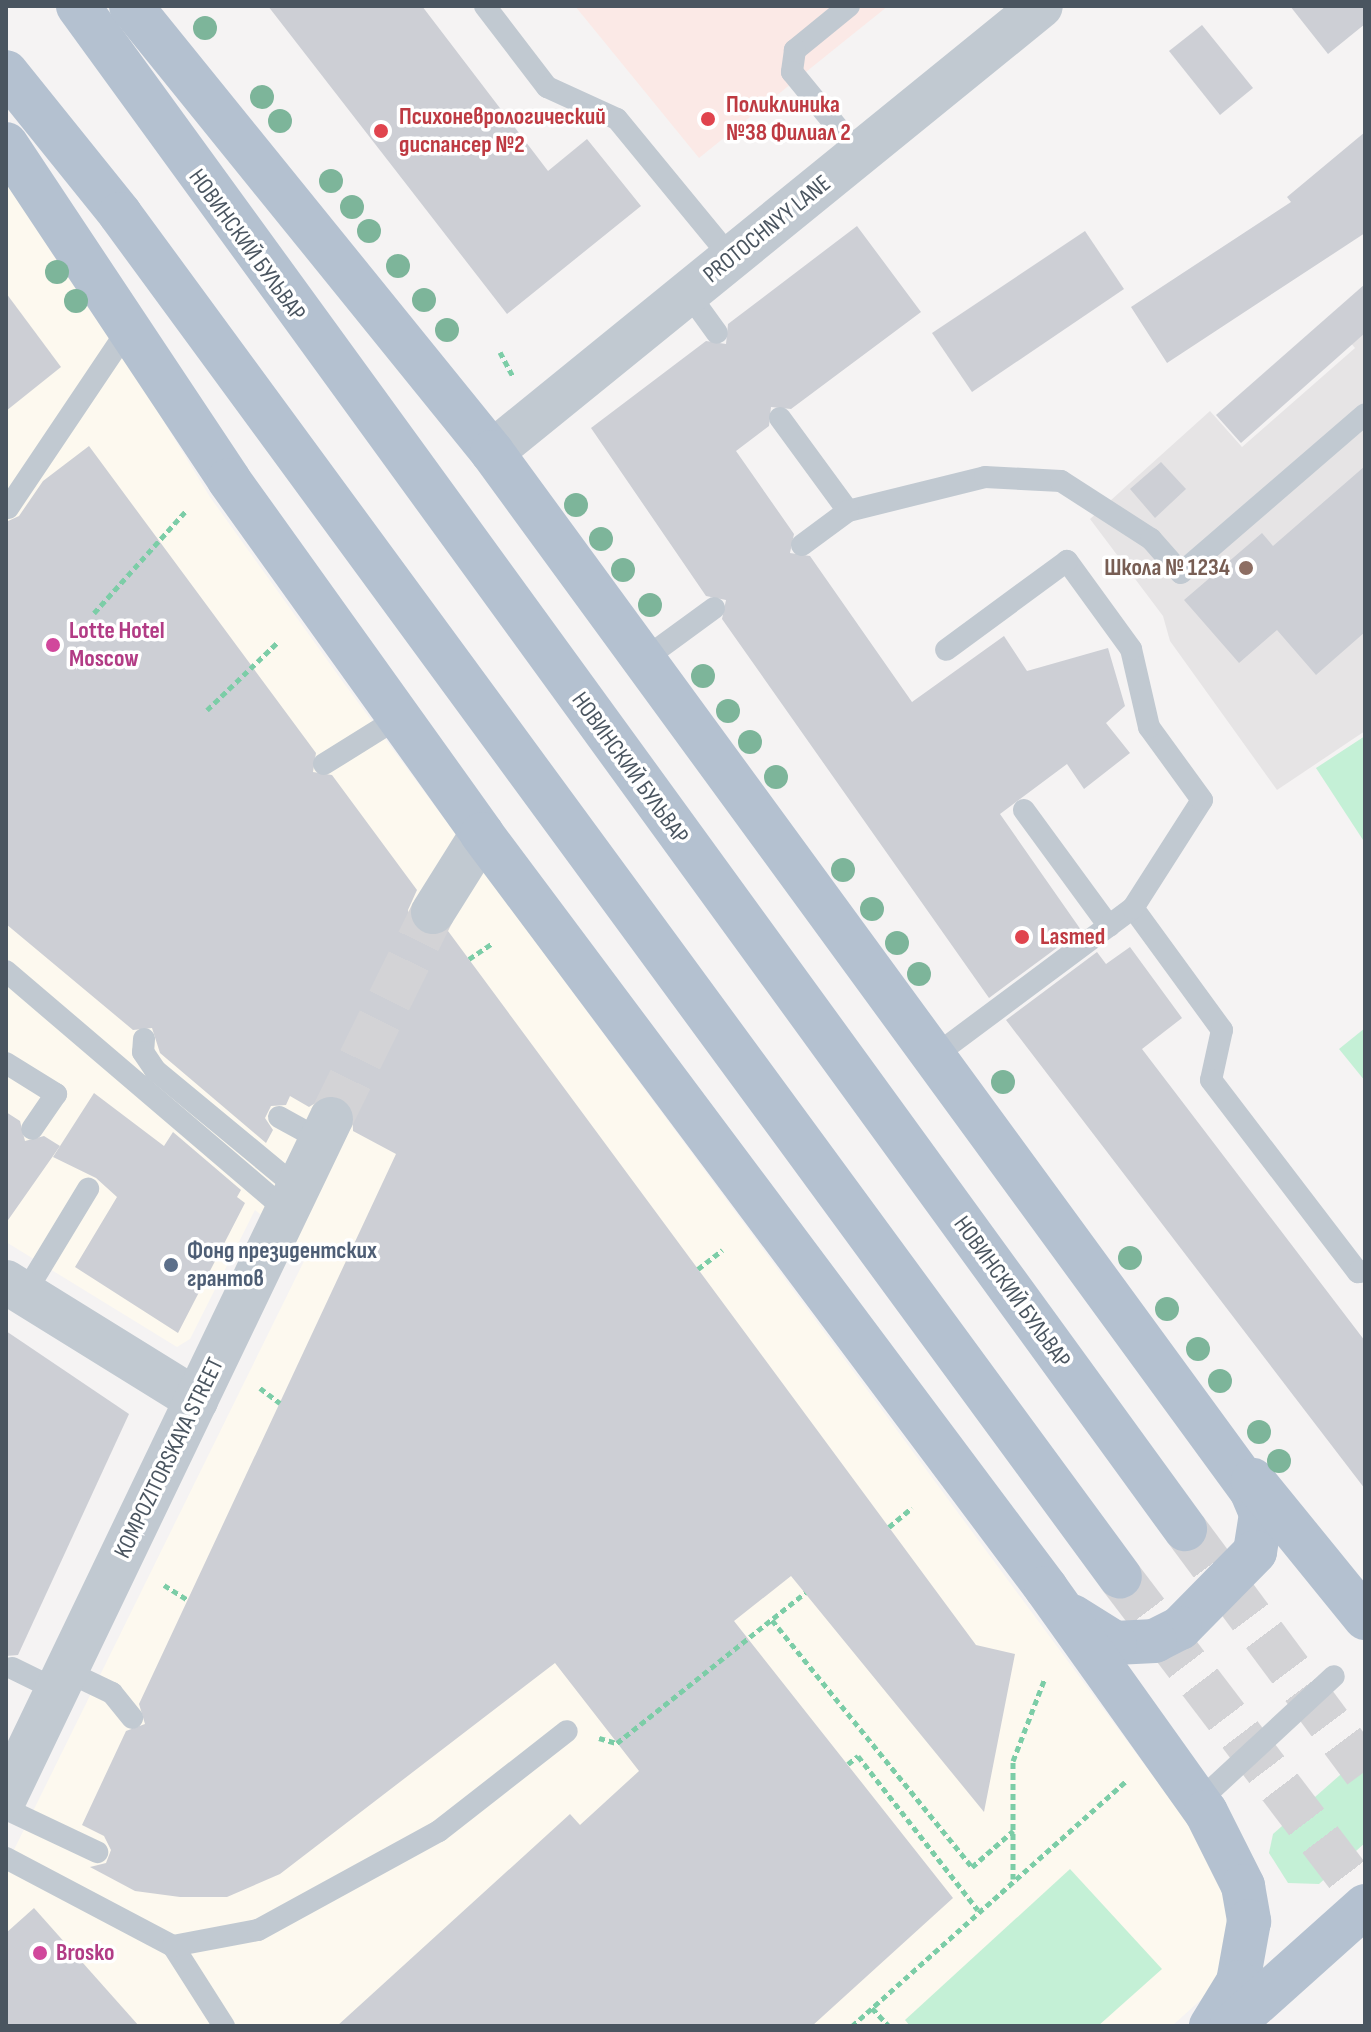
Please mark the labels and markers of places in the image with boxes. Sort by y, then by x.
place label: Поликлиника №38 Филиал 2 [726,91,851,147]
place label: Психоневрологический диспансер №2 [399,103,606,159]
marker: Поликлиника №38 Филиал 2 [697,108,719,130]
marker: Психоневрологический диспансер №2 [370,120,392,142]
place label: Школа № 1234 [1104,554,1230,582]
marker: Школа № 1234 [1237,559,1255,577]
place label: Lotte Hotel Moscow [69,617,165,673]
marker: Lotte Hotel Moscow [44,636,62,654]
place label: Lasmed [1040,923,1105,951]
marker: Lasmed [1011,926,1033,948]
place label: Фонд президентских грантов [187,1237,377,1293]
marker: Фонд президентских грантов [162,1256,180,1274]
place label: Brosko [56,1939,114,1967]
marker: Brosko [31,1944,49,1962]

